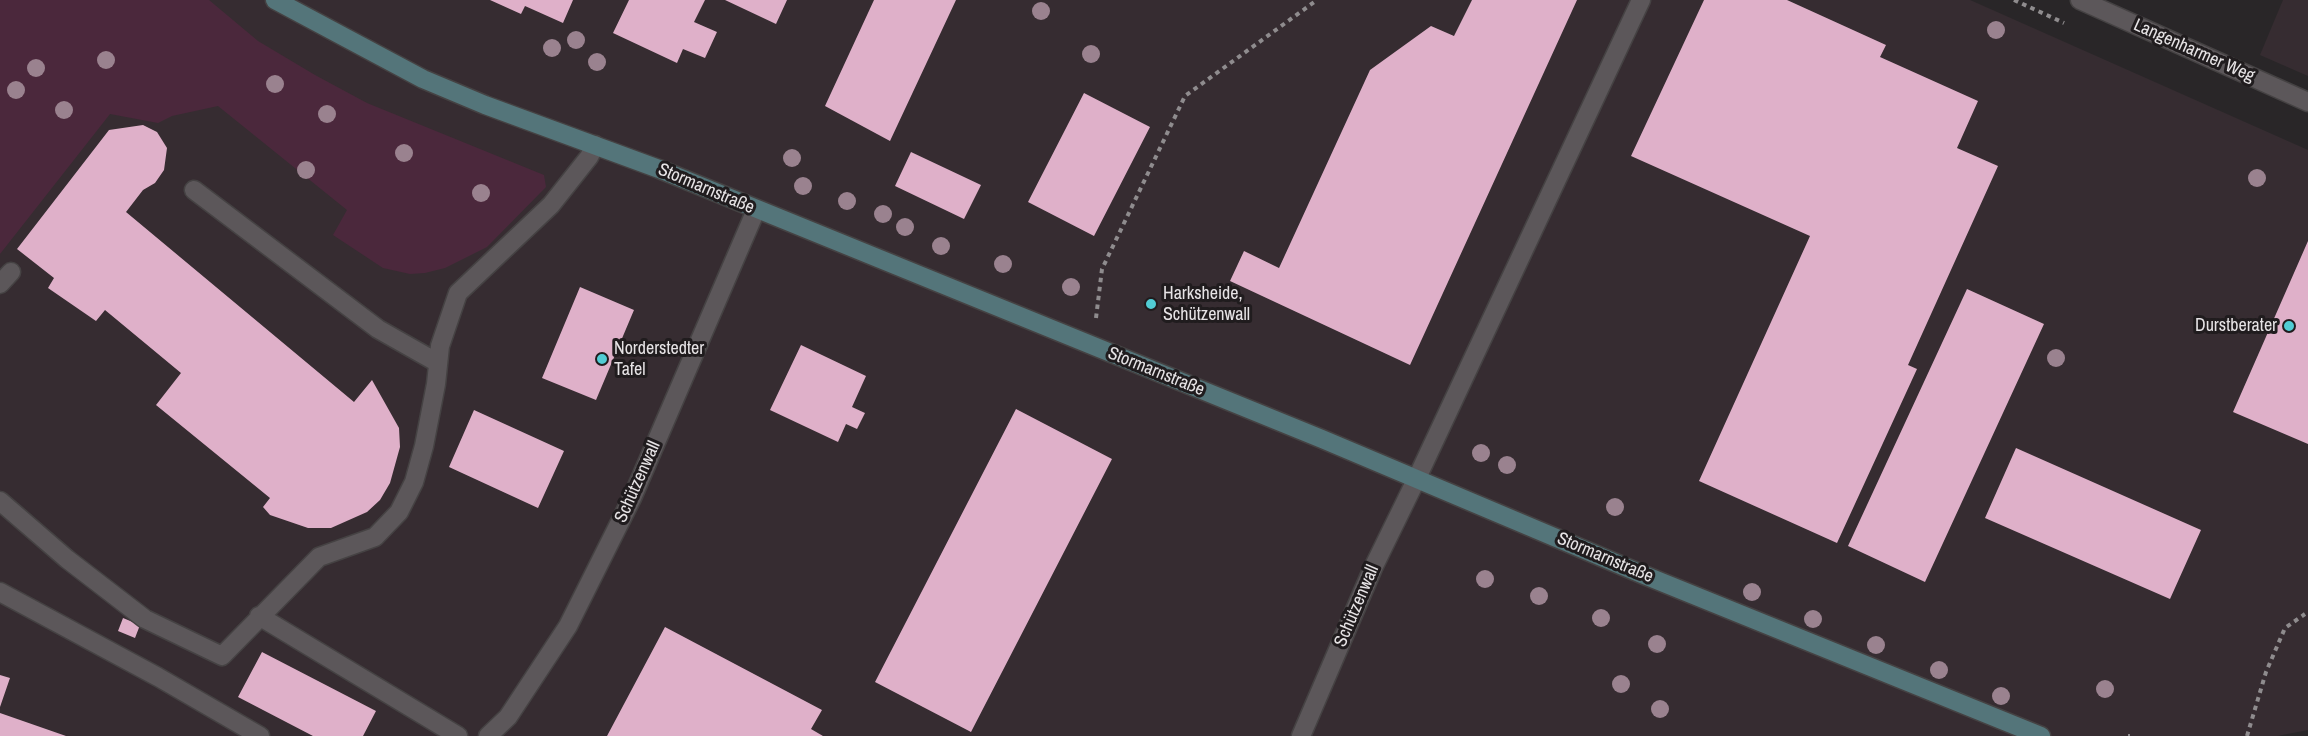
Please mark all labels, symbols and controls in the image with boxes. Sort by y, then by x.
street label: Langenharmer Weg [2130,15,2258,87]
street label: Stormarnstraße [655,159,757,219]
place label: Harksheide, Schützenwall [1163,283,1250,326]
marker: Harksheide, Schützenwall [1144,297,1158,311]
place label: Durstberater [2195,315,2277,337]
marker: Durstberater [2282,319,2296,333]
place label: Norderstedter Tafel [614,338,704,380]
street label: Stormarnstraße [1104,343,1208,401]
marker: Norderstedter Tafel [595,352,609,366]
street label: Schützenwall [610,438,666,526]
street label: Stormarnstraße [1554,528,1656,588]
street label: Schützenwall [1330,562,1384,650]

